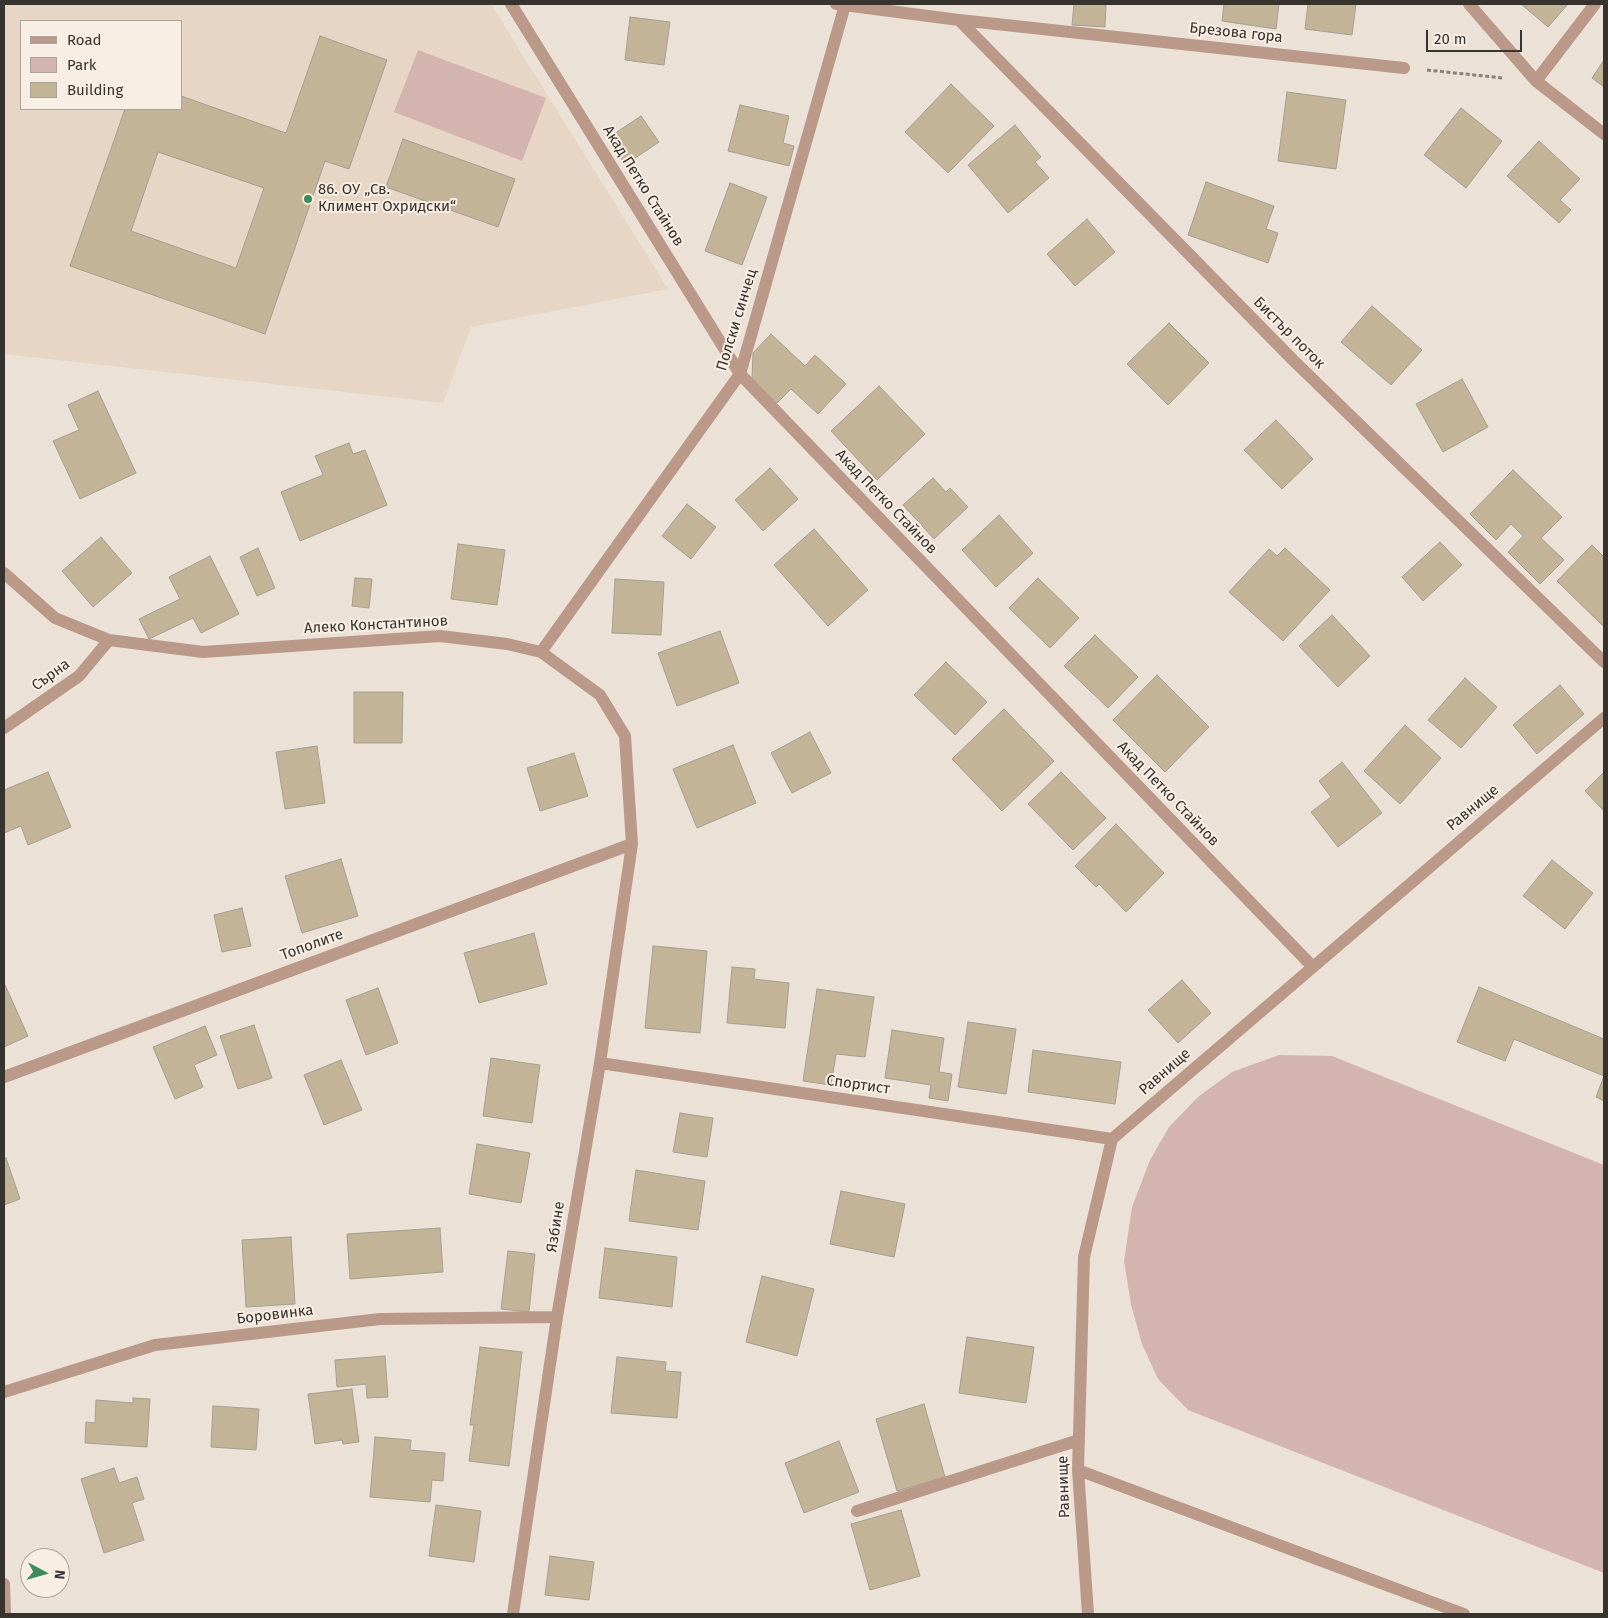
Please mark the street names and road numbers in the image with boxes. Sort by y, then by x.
street label: Брезова гора [1188,19,1284,47]
street label: Акад Петко Стайнов [599,122,687,250]
street label: Полски синчец [713,267,761,373]
street label: Бистър поток [1249,293,1329,373]
street label: Акад Петко Стайнов [831,446,941,558]
street label: Алеко Константинов [303,612,449,638]
street label: Сърна [28,655,74,695]
street label: Акад Петко Стайнов [1113,738,1223,850]
street label: Равнище [1443,781,1503,835]
street label: Тополите [278,925,346,965]
street label: Равнище [1136,1045,1194,1099]
street label: Спортист [825,1072,891,1098]
street label: Язбине [543,1200,569,1254]
street label: Боровинка [236,1301,314,1329]
street label: Равнище [1054,1456,1074,1518]

